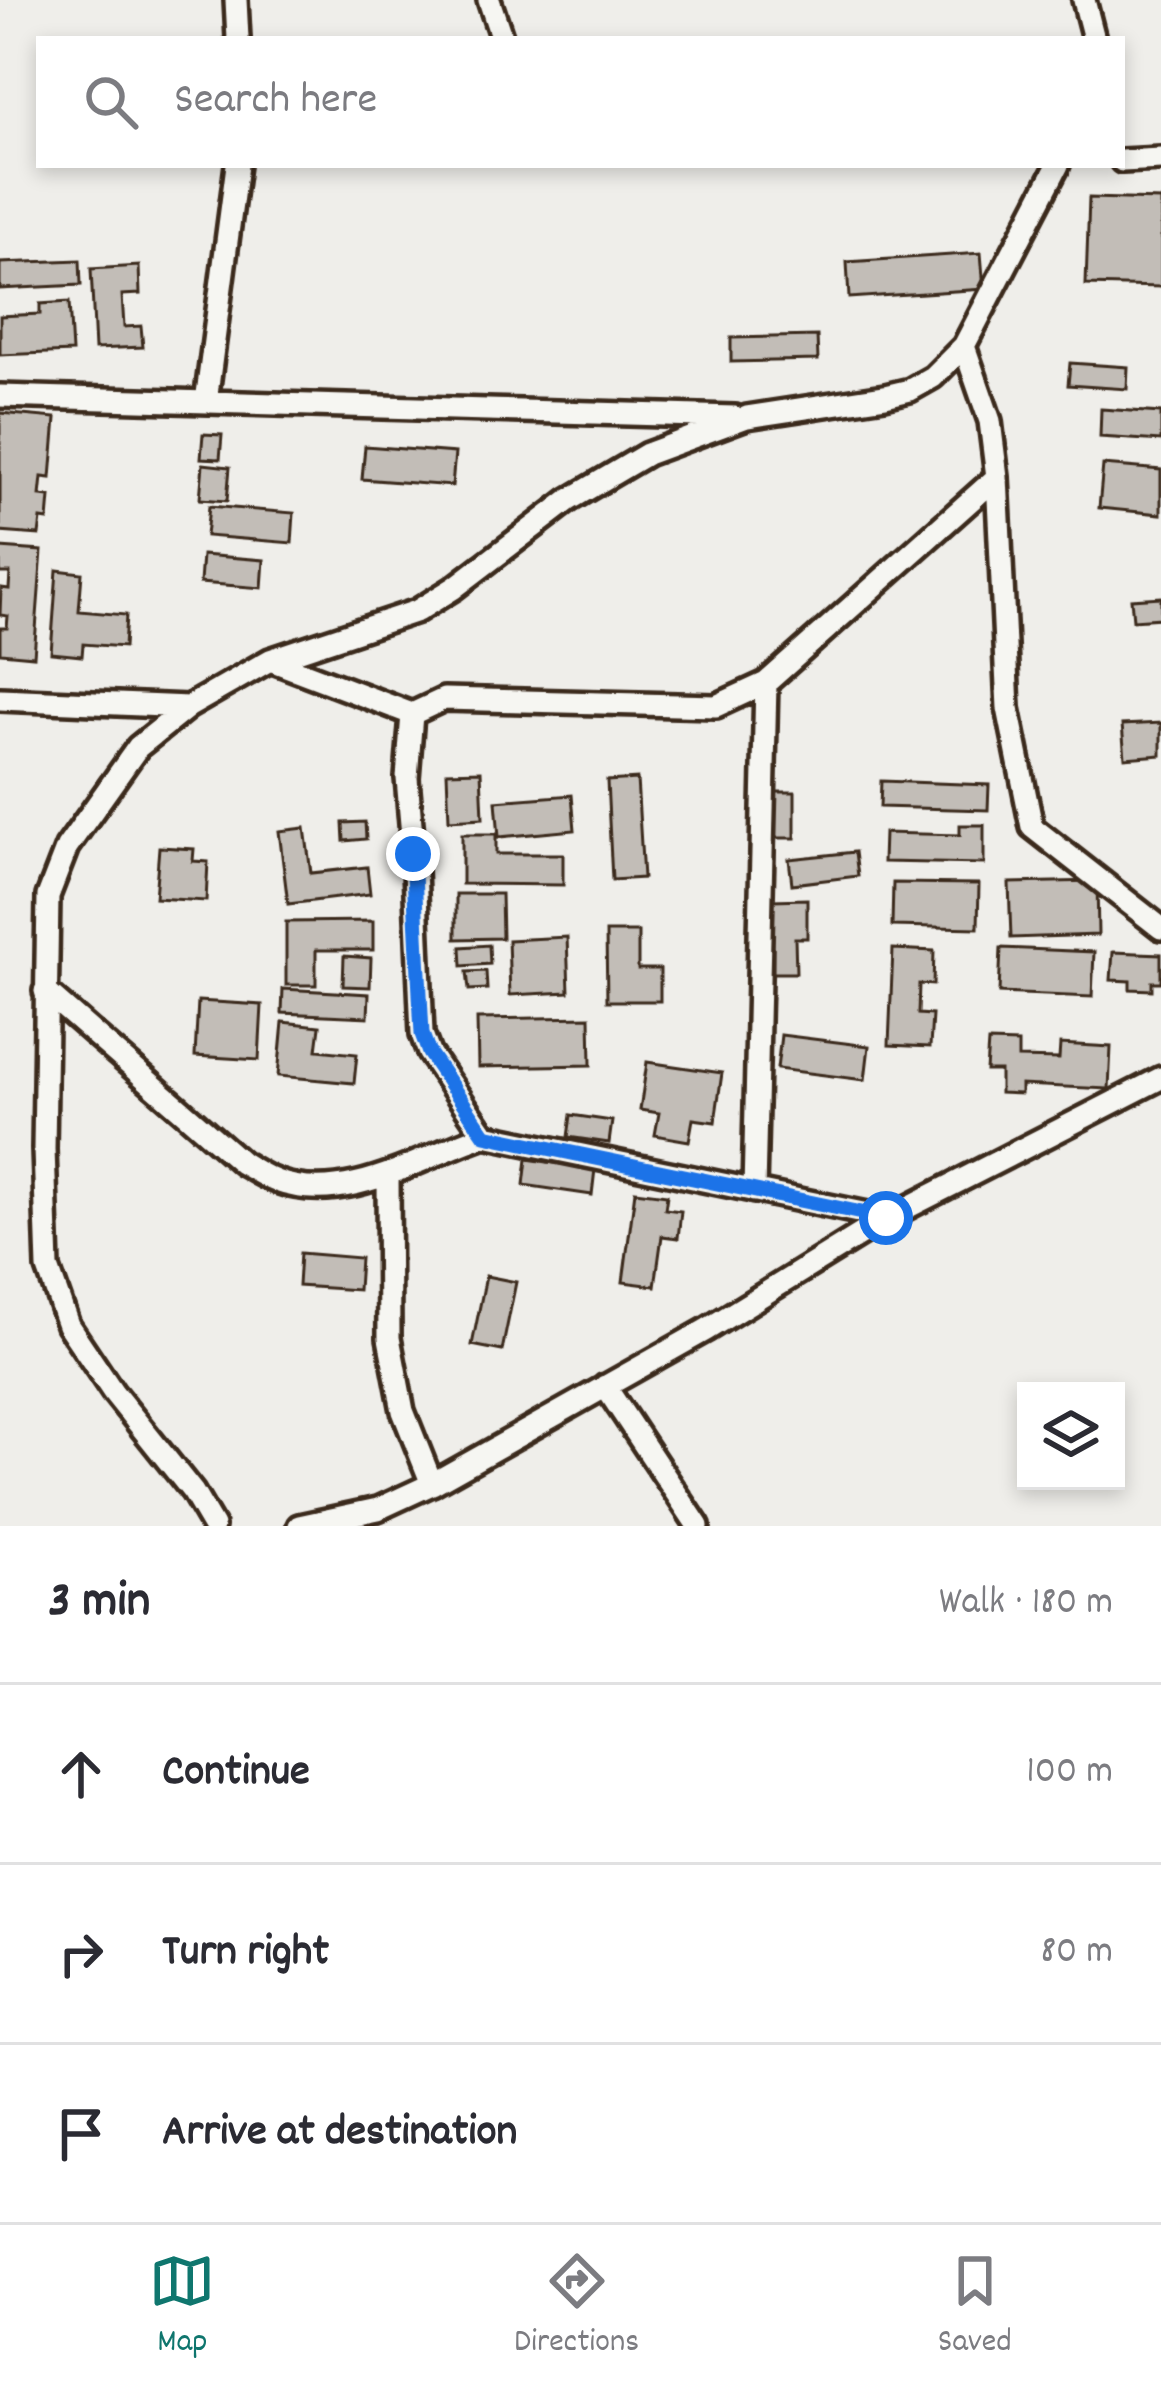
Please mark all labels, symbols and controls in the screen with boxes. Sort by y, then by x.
search box [36,36,1125,168]
icon: search [78,69,144,135]
text: Search here [174,70,377,134]
route end [386,827,440,881]
route start [859,1191,913,1245]
map controls [1017,1382,1125,1490]
button: layers [1017,1382,1125,1490]
text: 3 min [48,1568,150,1640]
text: Walk · 180 m [939,1577,1113,1632]
icon: ahead [48,1741,114,1807]
text: Continue [162,1742,310,1806]
text: 100 m [1026,1746,1113,1801]
icon: right [48,1921,114,1987]
text: Turn right [162,1922,329,1986]
text: 80 m [1040,1926,1113,1981]
icon: arrive [48,2101,114,2167]
text: Arrive at destination [162,2102,517,2166]
tab: Map [149,2248,215,2367]
tab: Directions [514,2248,639,2367]
tab: Saved [938,2248,1012,2367]

